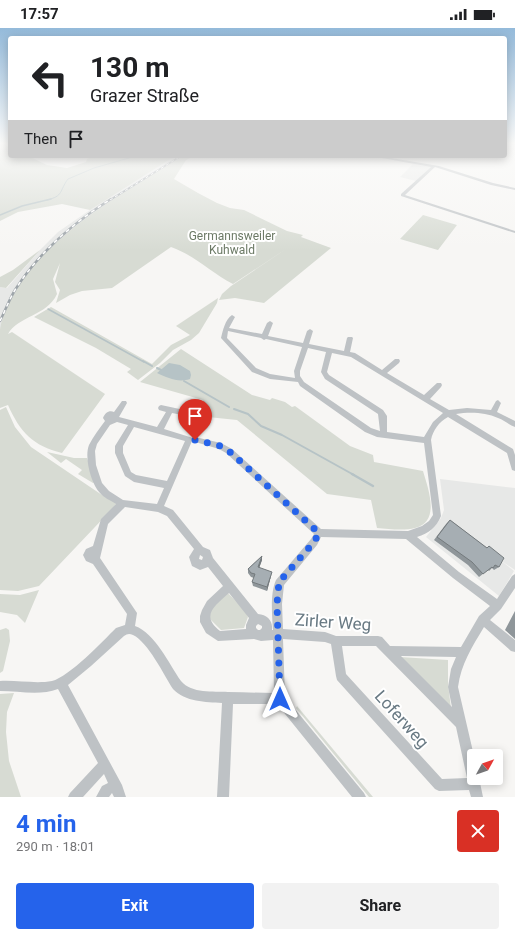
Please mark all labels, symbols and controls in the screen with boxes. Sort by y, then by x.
text: 17:57 [20,5,59,23]
text: 130 m [90,51,169,84]
icon: left [24,52,76,104]
text: Grazer Straße [90,85,199,106]
icon: arrive [65,128,87,150]
text: Then [24,130,57,148]
park label: Germannsweiler Kuhwald [189,229,275,257]
pin [178,399,212,440]
icon: arrive [184,405,206,427]
street label: Zirler Weg [294,609,372,635]
position arrow [259,678,301,720]
street label: Loferweg [371,686,433,752]
north arrow [467,749,503,785]
map controls [467,749,503,785]
text: 4 min [16,810,76,838]
button: close [457,810,499,852]
text: 290 m · 18:01 [16,839,95,854]
button: Exit [16,883,254,929]
button: Share [262,883,499,929]

